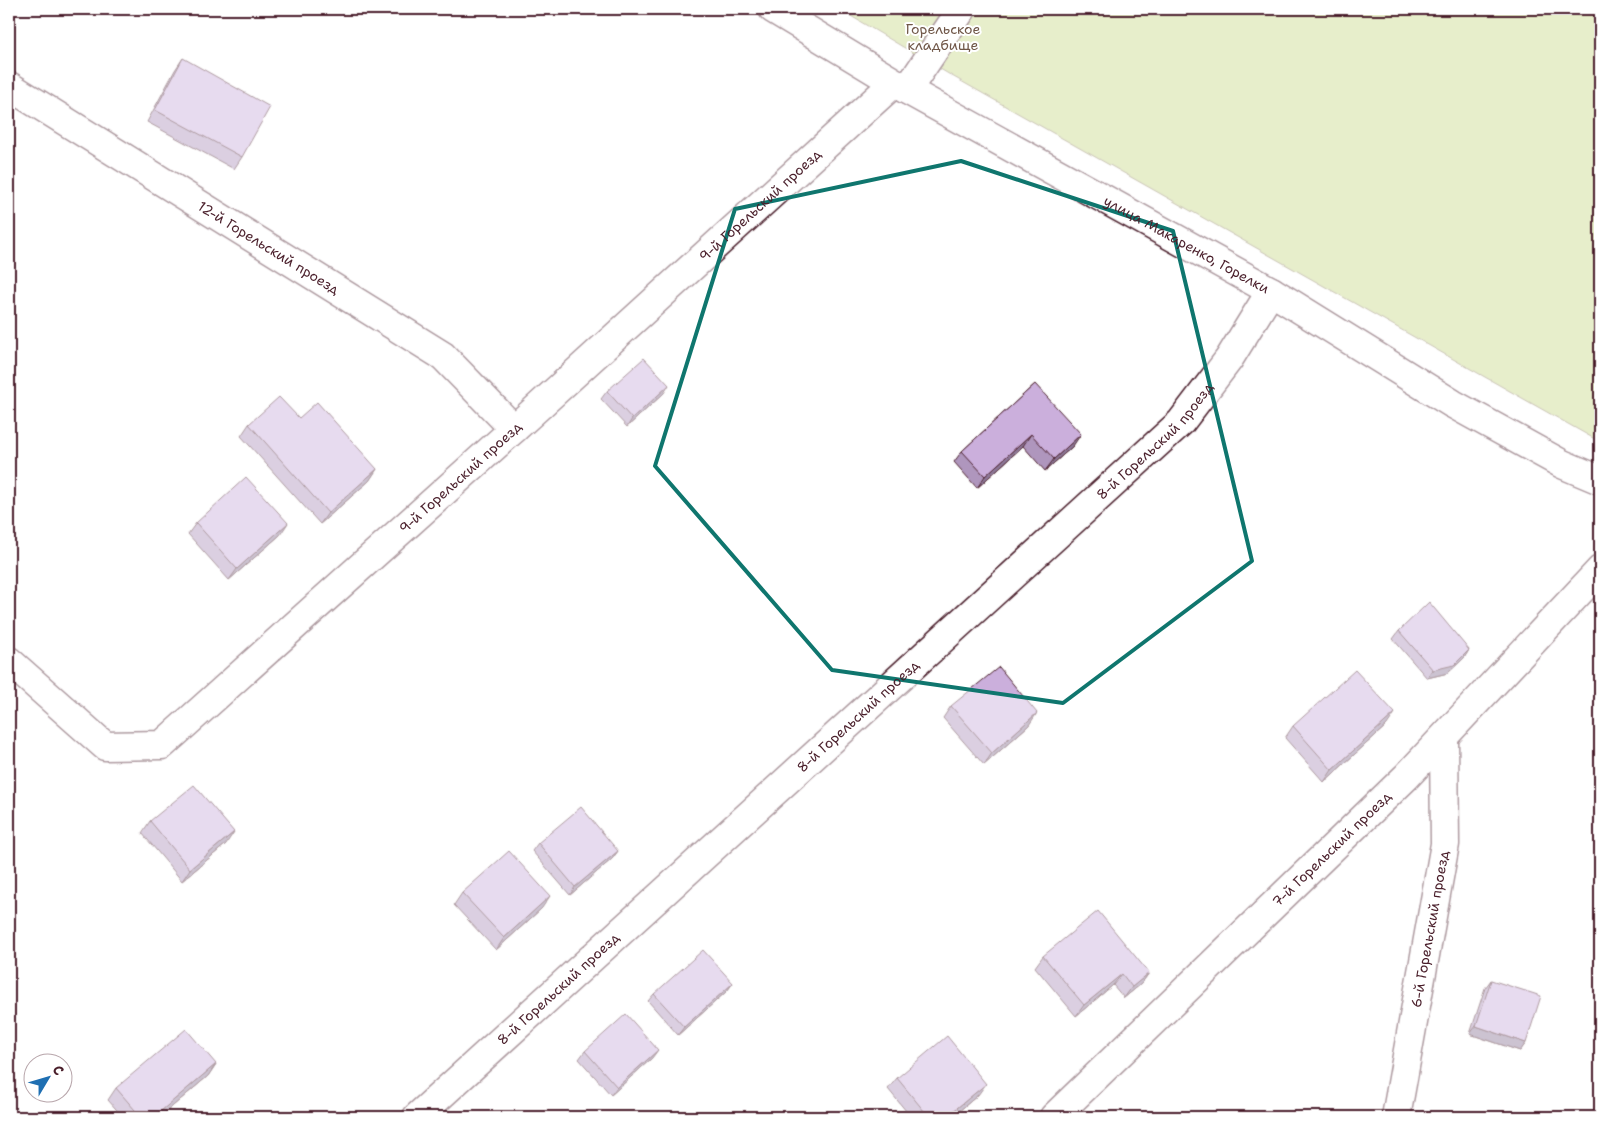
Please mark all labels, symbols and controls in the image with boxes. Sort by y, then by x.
park label: Горельское кладбище [906,20,981,54]
street label: 9-й Горельский проезд [695,145,825,265]
street label: улица Макаренко, Горелки [1101,191,1273,297]
street label: 12-й Горельский проезд [195,197,343,299]
street label: 8-й Горельский проезд [1093,379,1217,504]
street label: 9-й Горельский проезд [395,417,525,537]
street label: 8-й Горельский проезд [793,656,923,776]
street label: 7-й Горельский проезд [1268,787,1395,910]
street label: 6-й Горельский проезд [1407,849,1453,1009]
street label: 8-й Горельский проезд [493,928,623,1049]
north arrow [22,1054,72,1104]
text: С [49,1061,68,1079]

